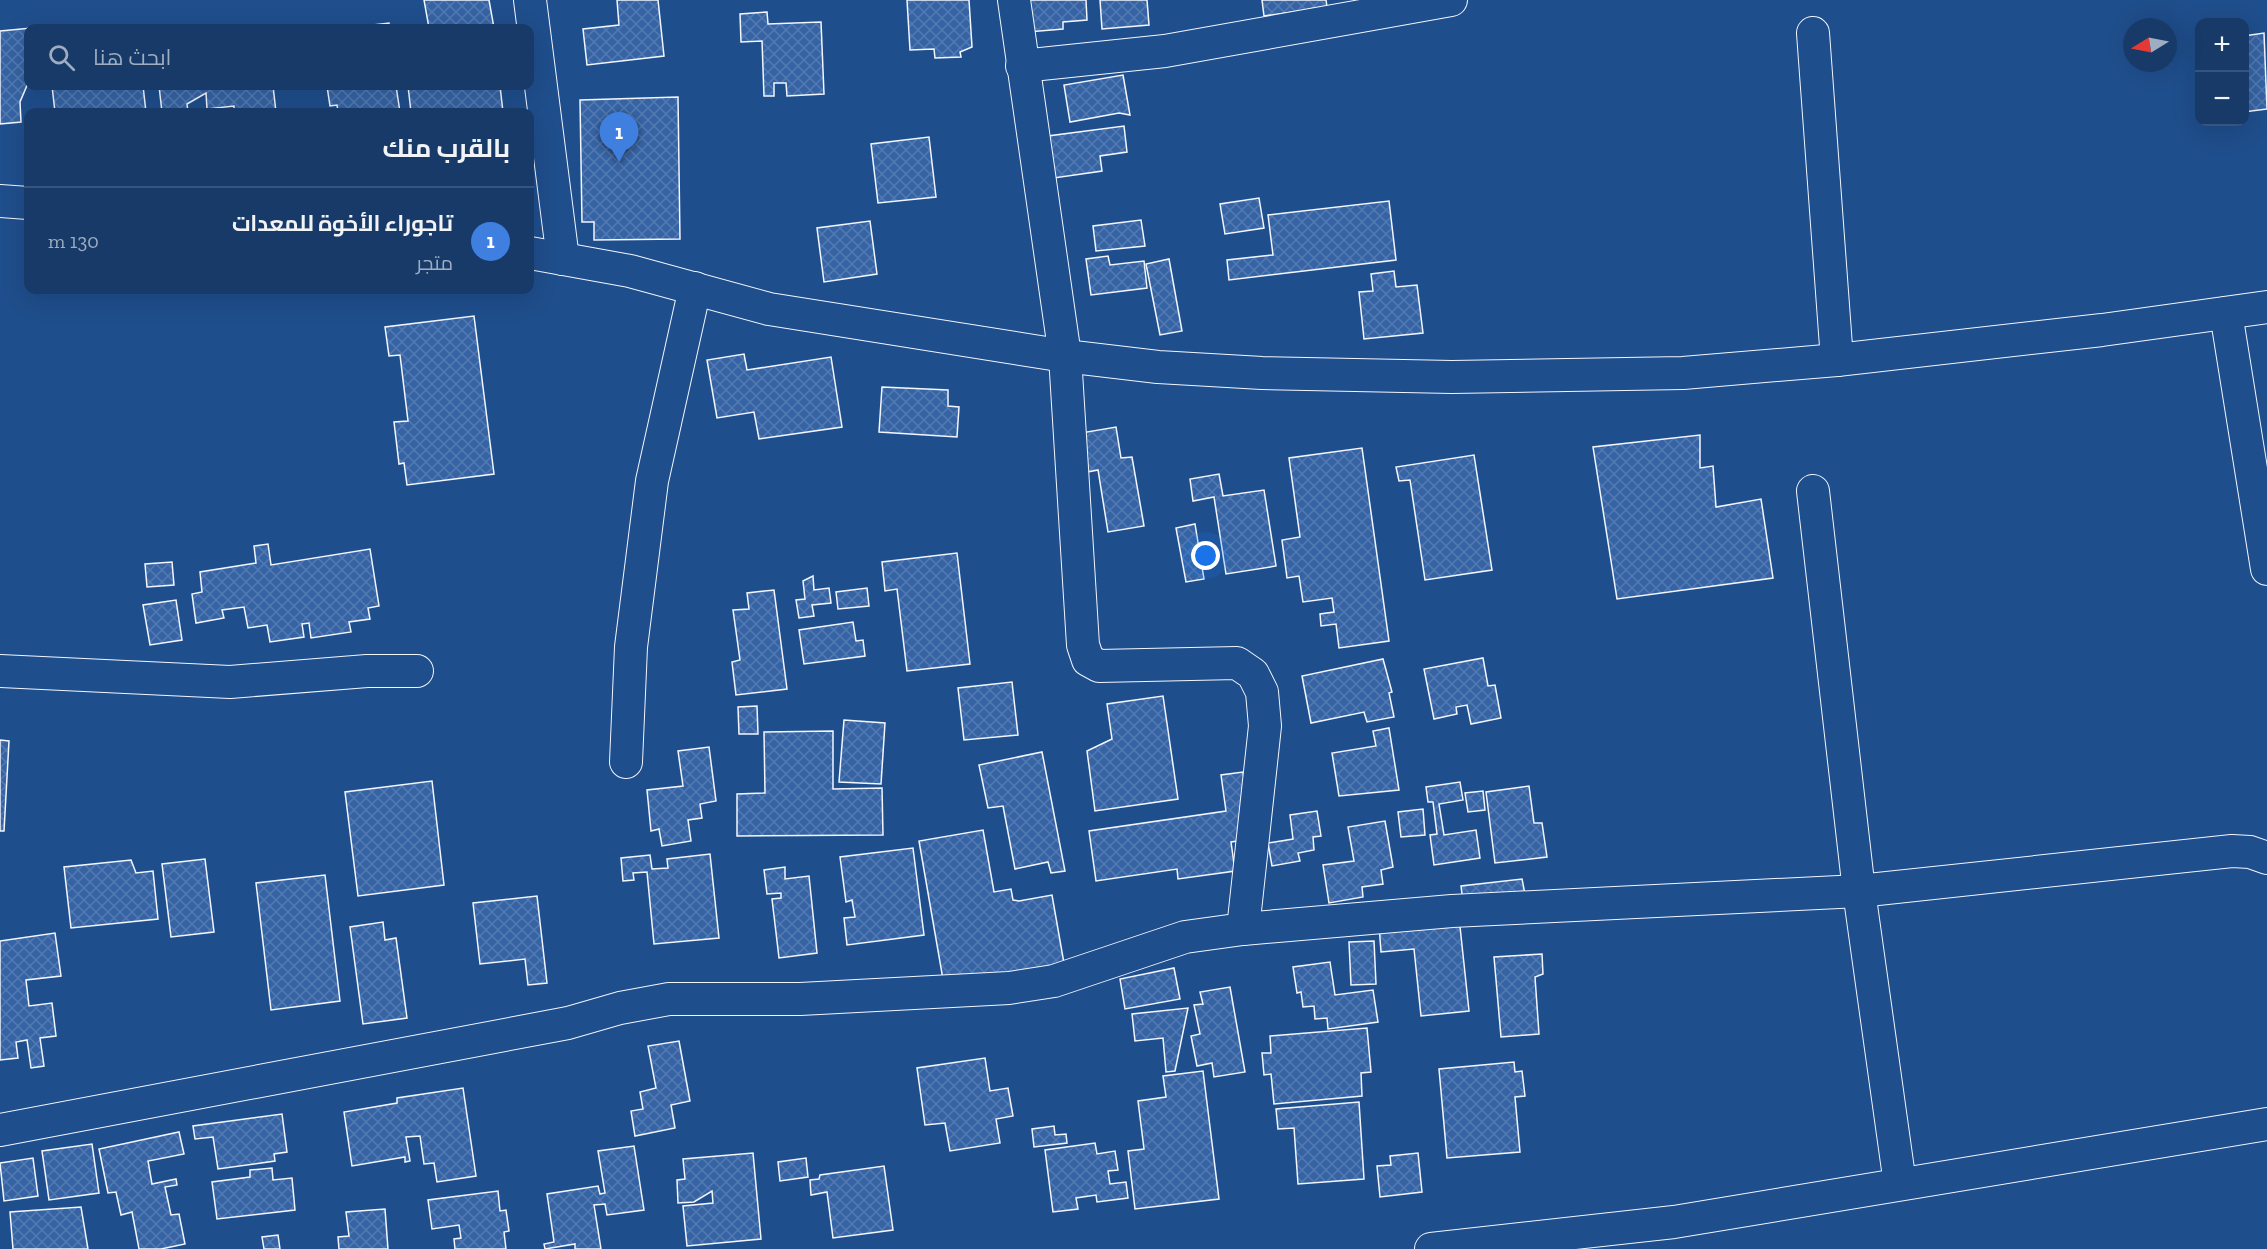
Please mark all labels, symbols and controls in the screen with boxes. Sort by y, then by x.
north arrow [2123,18,2177,72]
map controls [2195,18,2249,126]
button: + [2195,18,2249,72]
search box [24,24,534,90]
icon: search [45,41,78,74]
text: ابحث هنا [93,44,172,71]
button: − [2195,72,2249,126]
pin: 1 [600,112,638,162]
text: بالقرب منك [382,132,510,164]
text: تاجوراء الأخوة للمعدات [232,210,453,237]
text: 130 m [48,229,99,253]
text: 1 [486,229,495,253]
text: متجر [416,251,453,275]
your location [1191,541,1220,570]

